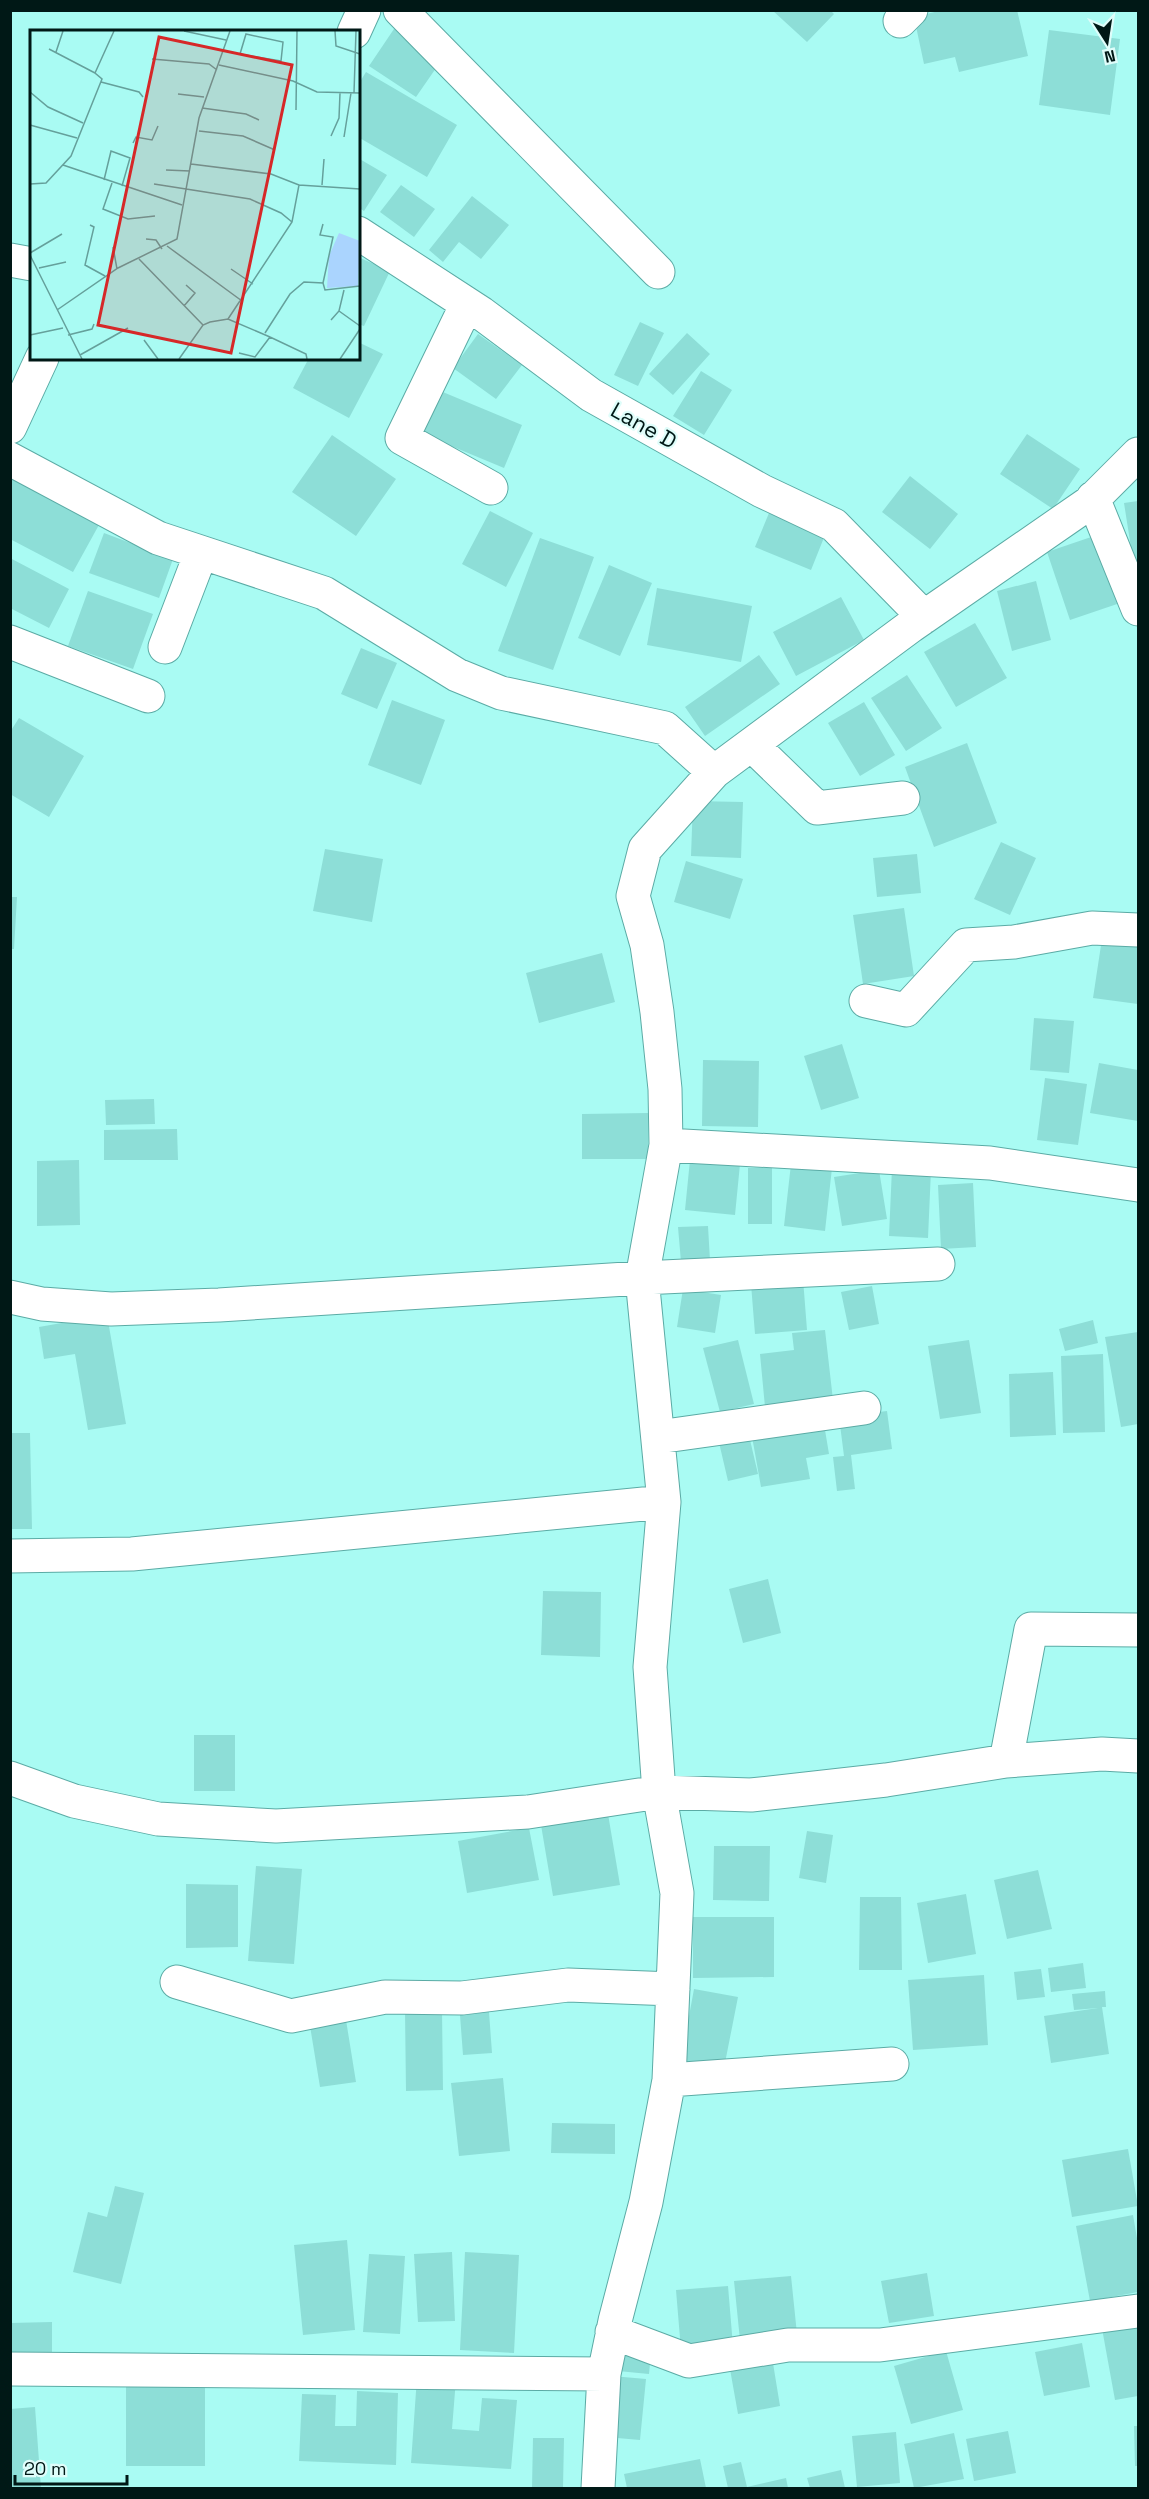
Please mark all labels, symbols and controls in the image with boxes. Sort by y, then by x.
north arrow [1077,12,1137,72]
inset map [30,30,360,360]
text: N [1103,45,1117,68]
street label: Lane D [606,395,682,455]
scale bar [15,2448,128,2486]
text: 20 m [24,2457,67,2480]

